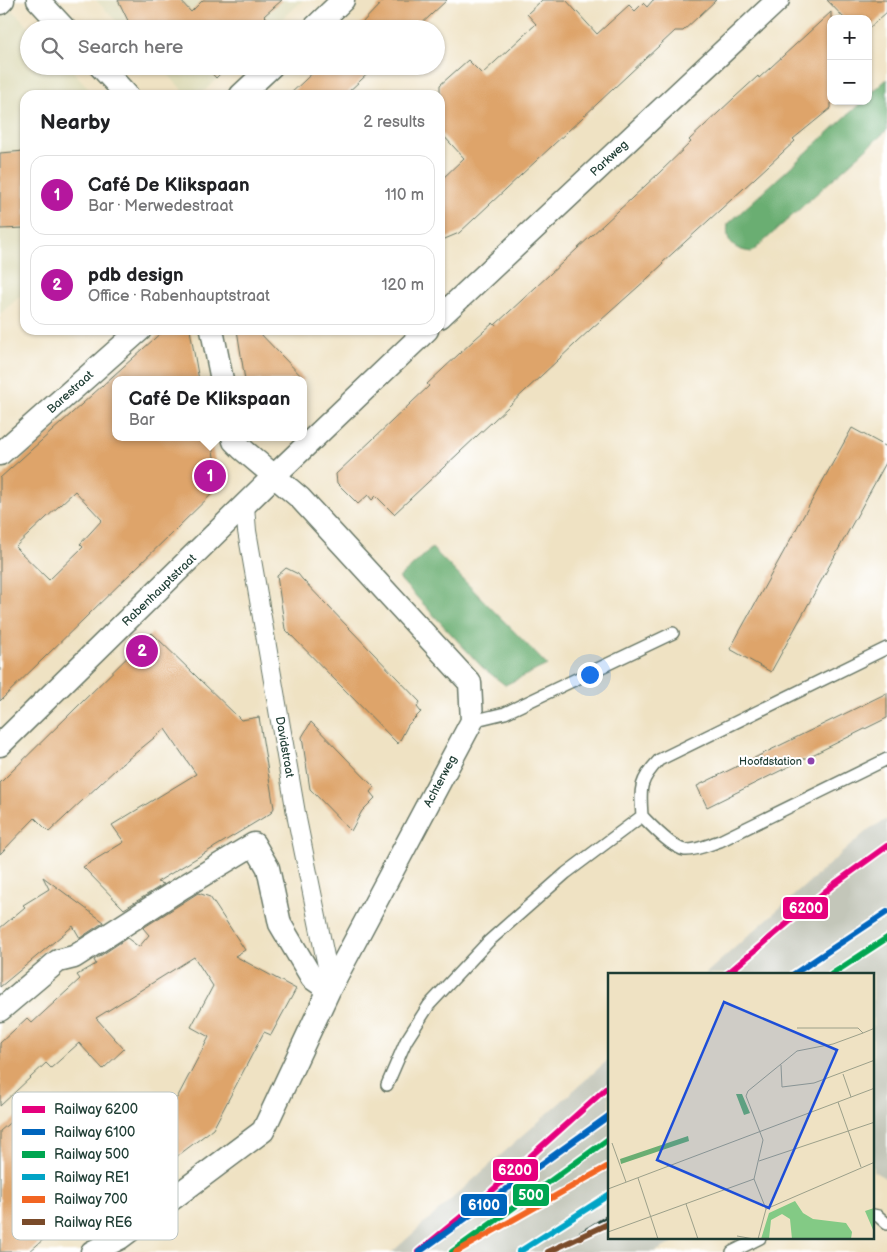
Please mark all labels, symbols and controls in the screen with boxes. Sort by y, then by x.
map controls [827,15,872,105]
button: + [827,15,872,60]
search box [20,20,445,75]
icon: search [38,34,66,62]
text: Search here [78,36,183,59]
button: − [827,60,872,105]
text: Nearby [40,110,110,135]
text: 2 results [363,113,425,132]
street label: Parkweg [587,137,631,180]
text: Café De Klikspaan [88,174,250,197]
text: 1 [54,186,60,205]
text: 110 m [385,186,424,205]
text: Bar · Merwedestraat [88,197,233,216]
text: pdb design [88,264,184,287]
text: 2 [52,276,62,295]
text: 120 m [381,276,424,295]
text: Office · Rabenhauptstraat [88,287,270,306]
street label: Barestraat [44,367,97,417]
popup [112,376,307,441]
text: Café De Klikspaan [129,388,290,411]
text: Bar [129,411,155,430]
pin: 1 [194,457,226,495]
street label: Rabenhauptstraat [119,551,200,630]
pin: 2 [126,632,158,670]
your location [577,662,603,688]
street label: Davidstraat [272,715,297,779]
street label: Achterweg [420,753,460,810]
place label: Hoofdstation [739,755,802,768]
marker: Hoofdstation [806,756,816,766]
line badge: 6200 [782,896,829,920]
text: 6200 [789,900,823,917]
inset map [608,973,874,1240]
legend [12,1092,178,1240]
text: Railway 6200 [54,1101,138,1118]
text: Railway 6100 [54,1124,135,1141]
text: Railway 500 [54,1146,129,1163]
line badge: 6200 [492,1158,539,1182]
text: 6200 [498,1162,532,1179]
text: Railway RE1 [54,1169,129,1186]
line badge: 500 [512,1183,550,1207]
text: 500 [518,1187,544,1204]
text: Railway 700 [54,1191,128,1208]
line badge: 6100 [460,1193,508,1217]
text: 6100 [468,1197,500,1214]
text: Railway RE6 [54,1214,133,1231]

